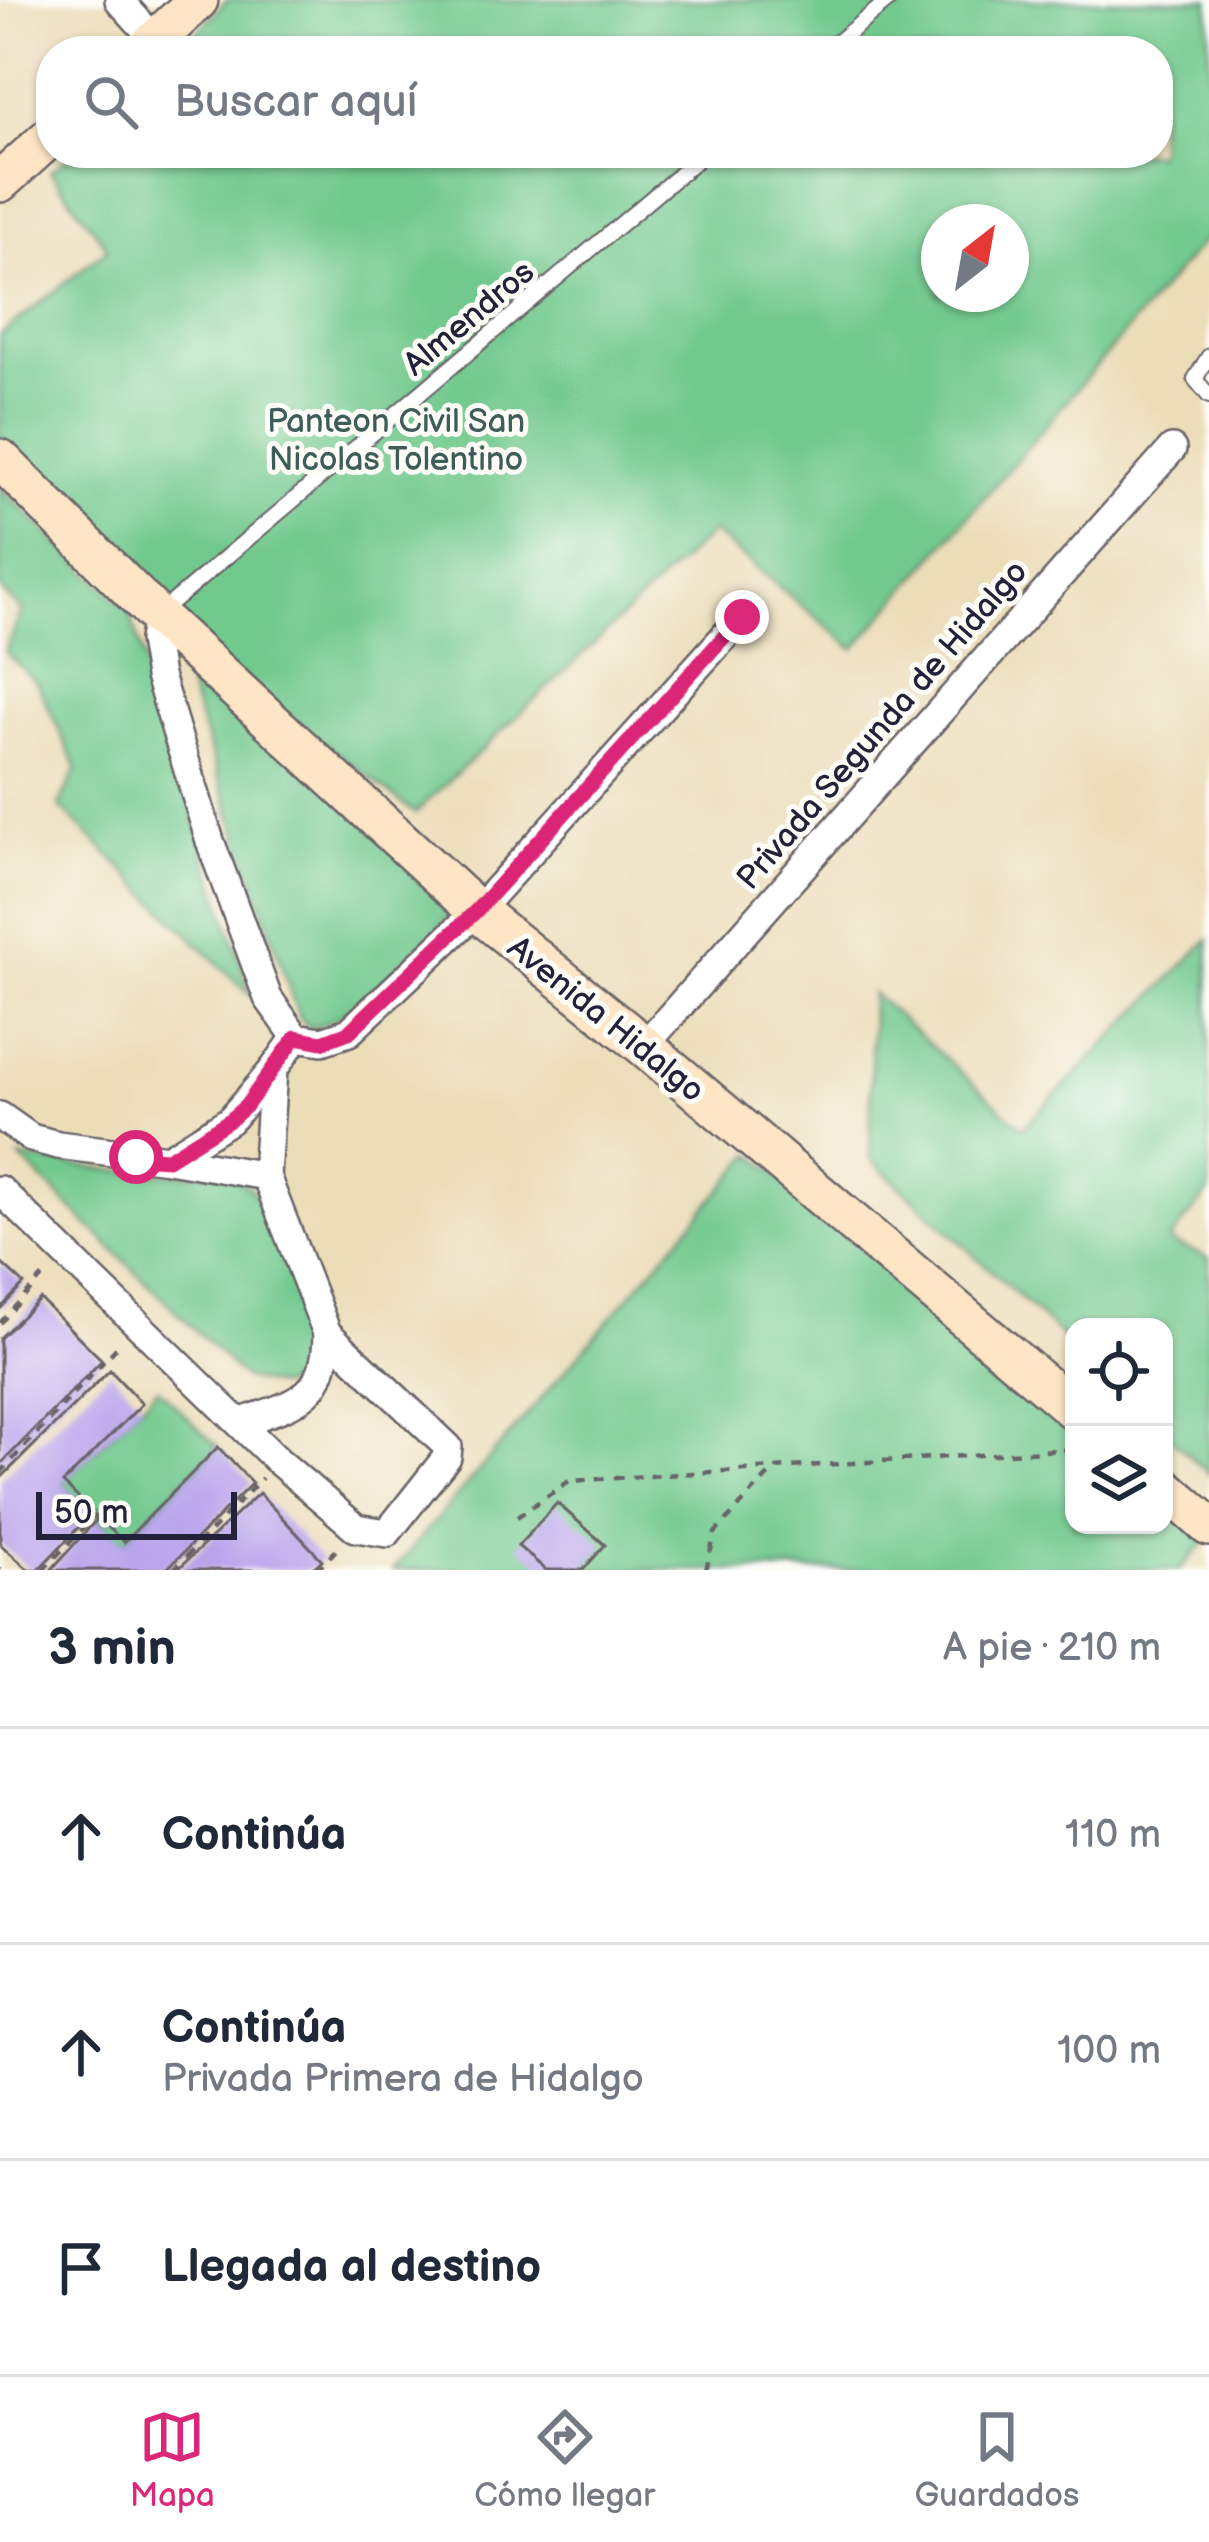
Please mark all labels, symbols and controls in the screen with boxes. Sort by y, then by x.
search box [36,36,1173,168]
icon: search [78,69,144,135]
text: Buscar aquí [174,75,417,130]
north arrow [921,204,1029,312]
street label: Almendros [396,252,543,385]
park label: Panteon Civil San Nicolas Tolentino [267,402,525,480]
street label: Privada Segunda de Hidalgo [729,553,1036,898]
route end [715,590,769,644]
street label: Avenida Hidalgo [499,928,712,1111]
route start [109,1130,163,1184]
map controls [1065,1318,1173,1534]
button: locate [1065,1318,1173,1426]
button: layers [1065,1426,1173,1534]
scale bar [36,1486,237,1539]
text: 50 m [54,1493,129,1533]
text: 3 min [48,1618,176,1679]
text: A pie · 210 m [943,1625,1161,1672]
icon: ahead [48,1803,114,1869]
text: Continúa [162,1808,346,1863]
text: 110 m [1065,1812,1161,1859]
text: Continúa [162,2001,346,2056]
icon: ahead [48,2019,114,2085]
text: 100 m [1057,2028,1161,2075]
text: Privada Primera de Hidalgo [162,2056,644,2103]
icon: arrive [48,2235,114,2301]
text: Llegada al destino [162,2240,541,2295]
tab: Mapa [130,2404,215,2516]
tab: Cómo llegar [474,2404,655,2516]
tab: Guardados [915,2404,1079,2516]

